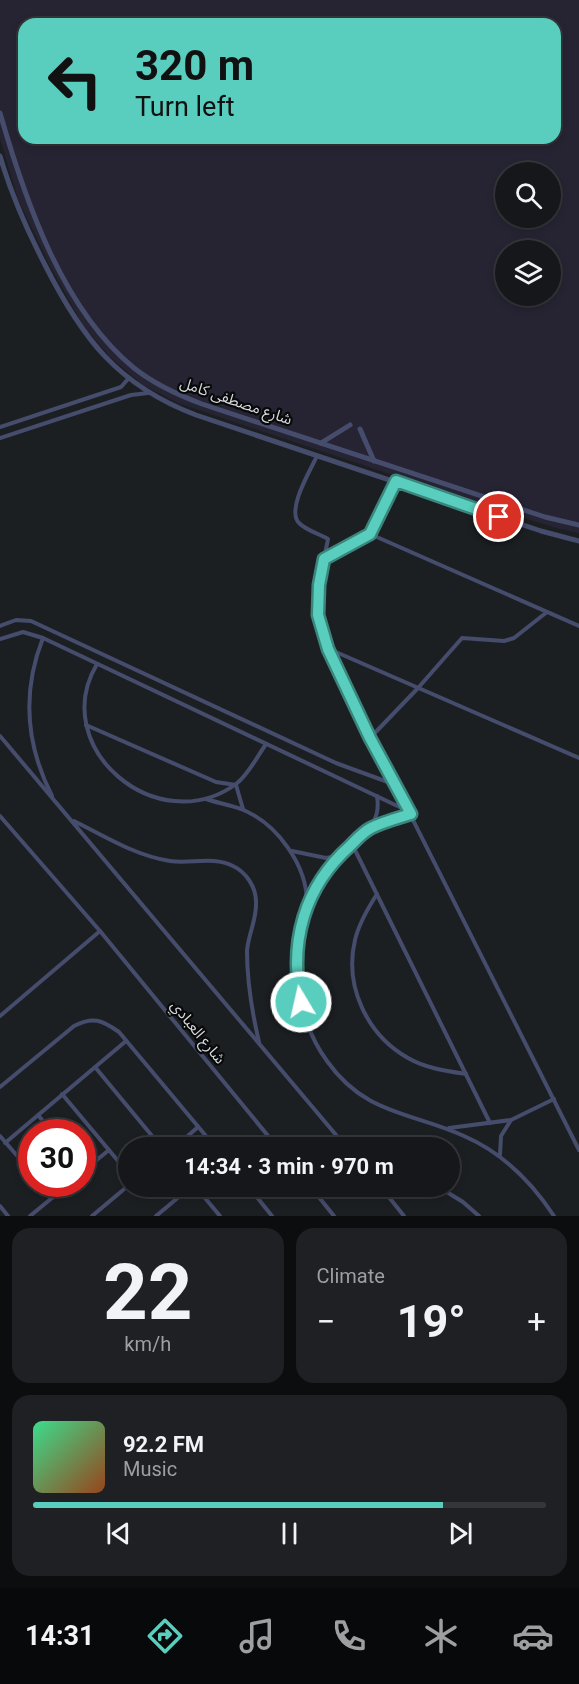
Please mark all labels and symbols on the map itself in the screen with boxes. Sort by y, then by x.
street label: شارع مصطفى كامل [177,373,295,432]
pin [473,491,524,542]
position arrow [269,970,333,1034]
street label: شارع العبادي [165,997,229,1069]
speed limit sign: 30 [18,1119,96,1197]

